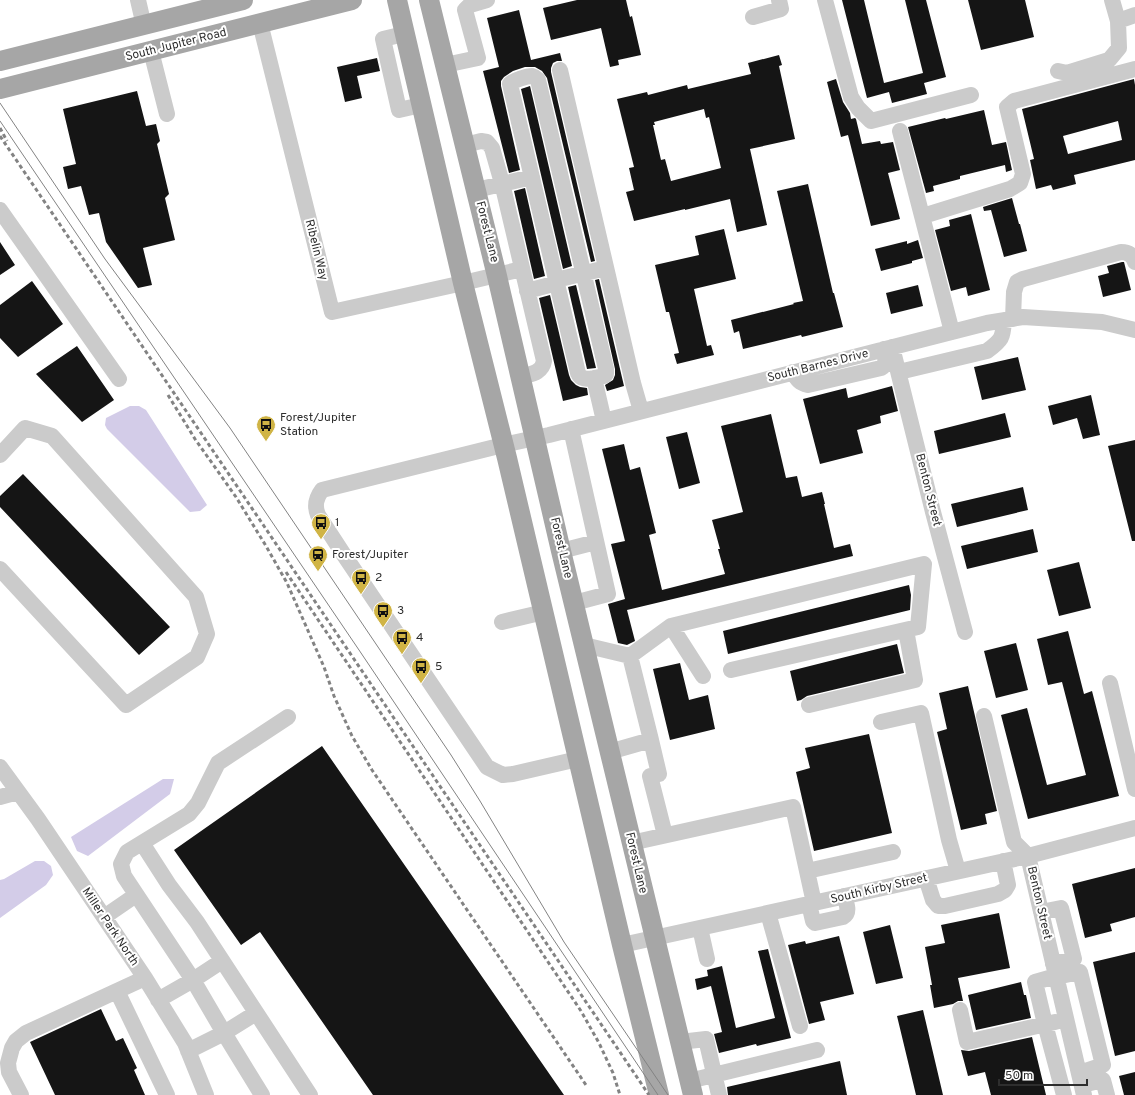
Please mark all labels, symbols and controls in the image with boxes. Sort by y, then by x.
street label: South Jupiter Road [124,25,228,65]
street label: Forest Lane [472,200,502,264]
street label: Ribelin Way [301,218,331,282]
street label: South Barnes Drive [766,346,870,386]
place label: Forest/Jupiter Station [280,410,357,440]
bus stop icon: Forest/Jupiter Station [255,414,277,442]
street label: Benton Street [911,452,945,528]
bus stop icon: 1 [310,512,332,540]
place label: 1 [335,515,339,531]
street label: Forest Lane [546,516,576,580]
station icon: Forest/Jupiter [307,544,329,572]
place label: Forest/Jupiter [332,547,409,563]
bus stop icon: 2 [350,567,372,595]
place label: 2 [375,570,382,586]
bus stop icon: 3 [372,600,394,628]
place label: 3 [397,603,404,619]
bus stop icon: 4 [391,627,413,655]
place label: 4 [416,630,423,646]
bus stop icon: 5 [410,656,432,684]
place label: 5 [435,659,442,675]
street label: Forest Lane [621,831,651,895]
street label: Benton Street [1023,865,1055,941]
street label: South Kirby Street [829,870,929,908]
street label: Miller Park North [78,885,142,969]
scale bar [999,1061,1087,1087]
text: 50 m [1005,1068,1033,1084]

